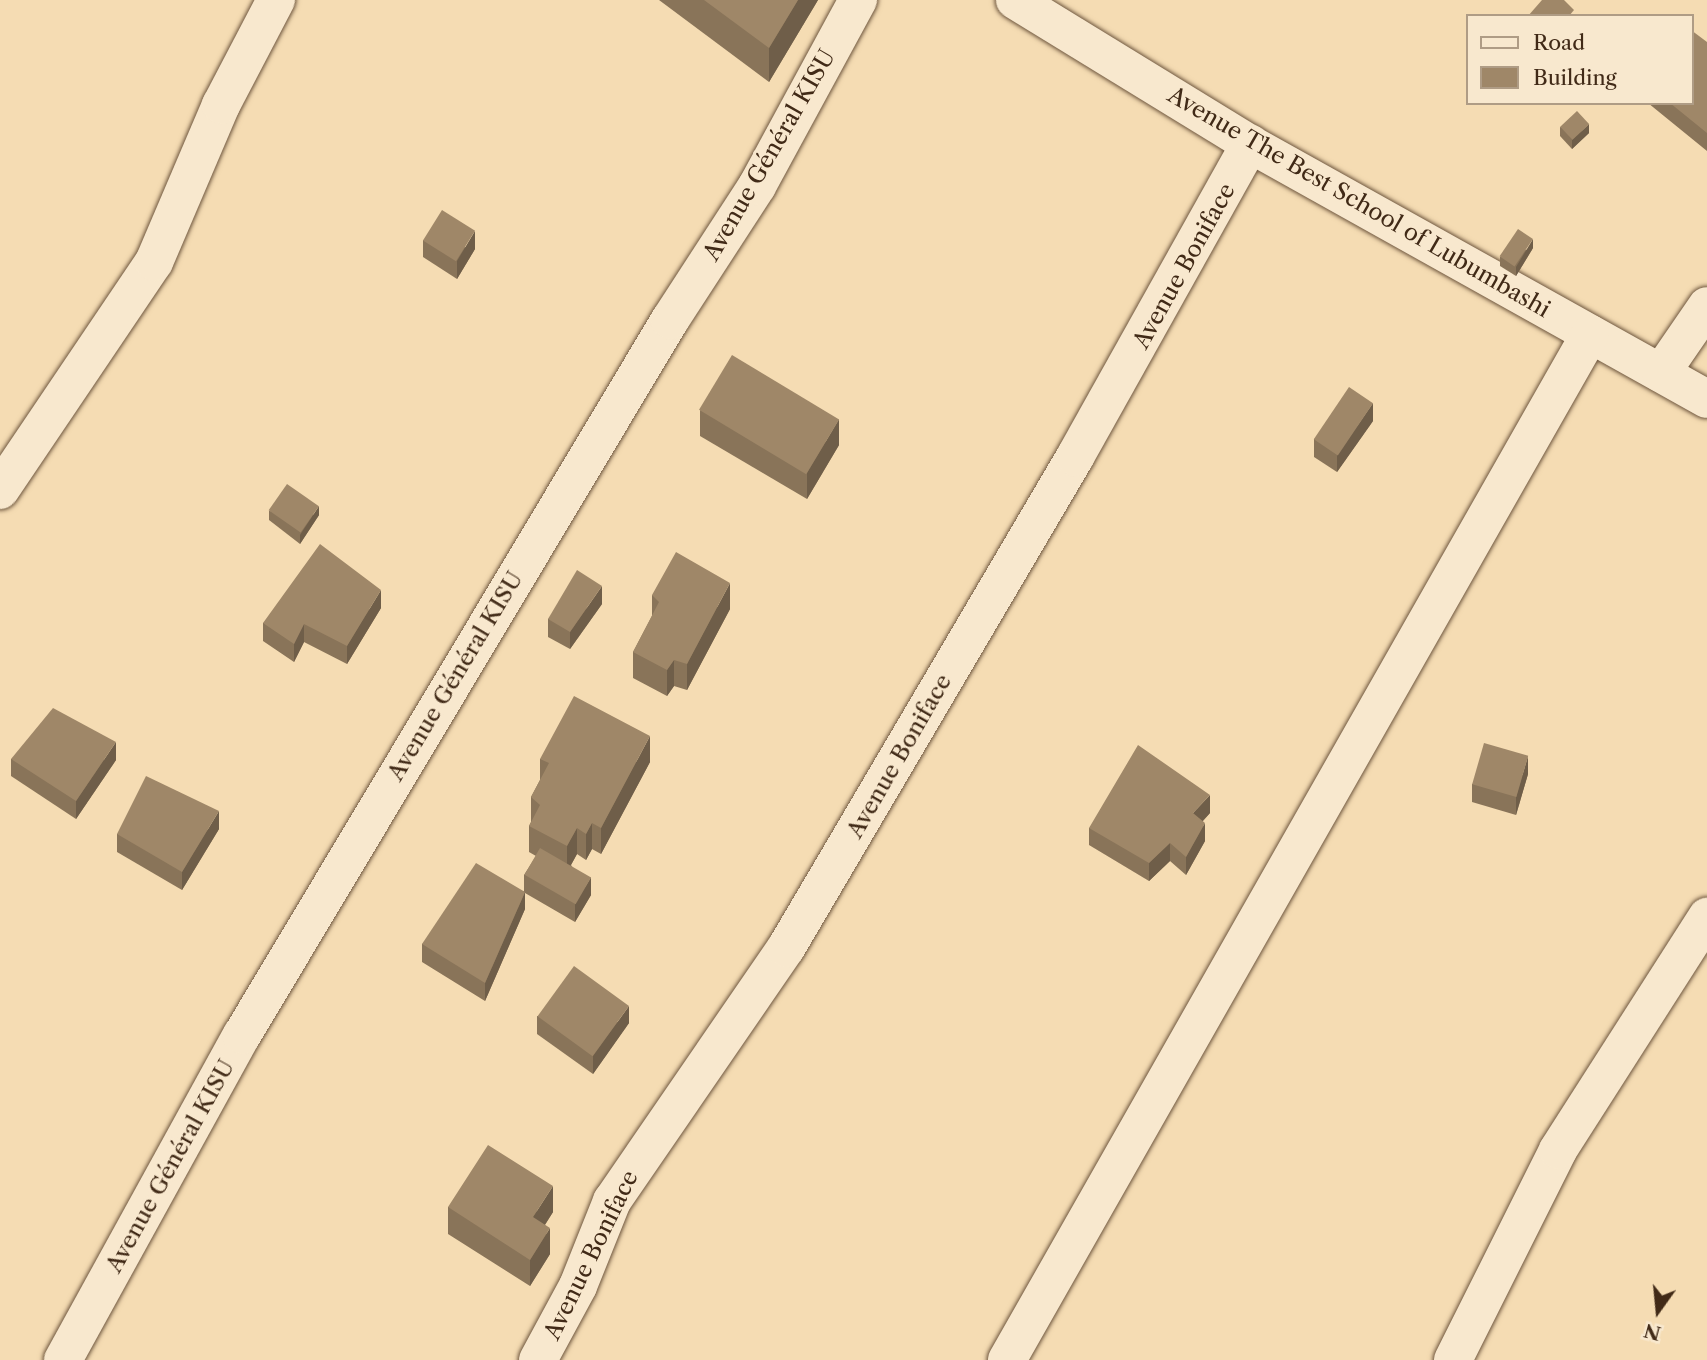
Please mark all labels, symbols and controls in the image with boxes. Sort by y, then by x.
legend [1466,14,1693,105]
text: Road [1533,30,1585,55]
street label: Avenue Général KISU [697,44,841,266]
text: Building [1533,65,1617,90]
street label: Avenue The Best School of Lubumbashi [1163,81,1555,323]
street label: Avenue Boniface [1127,179,1241,353]
street label: Avenue Général KISU [382,566,528,786]
street label: Avenue Boniface [841,669,957,843]
street label: Avenue Général KISU [100,1055,240,1277]
street label: Avenue Boniface [538,1166,644,1344]
north arrow [1623,1276,1693,1346]
text: N [1641,1319,1663,1345]

